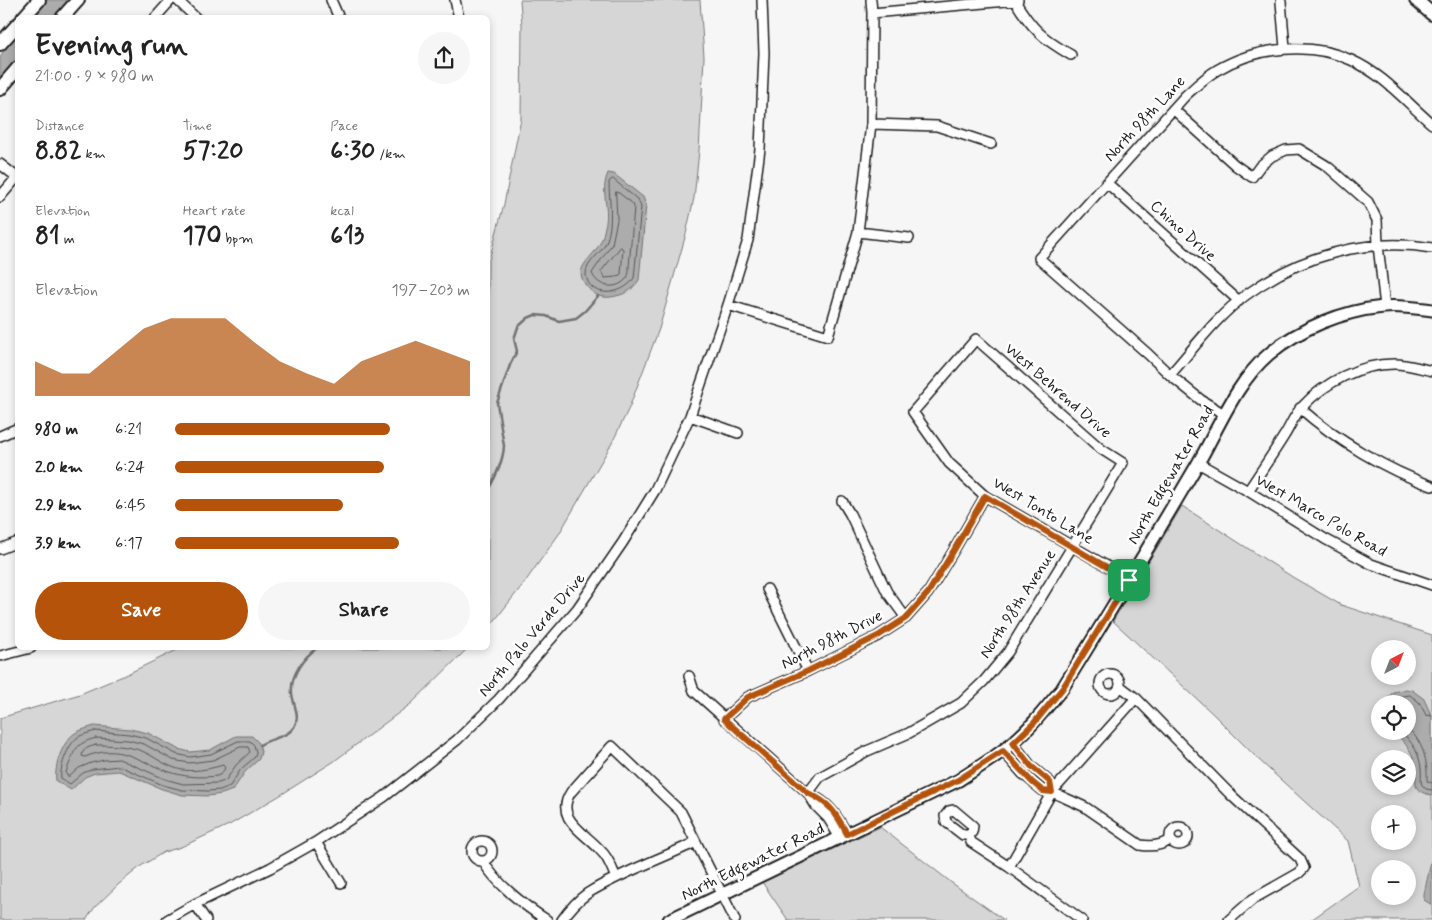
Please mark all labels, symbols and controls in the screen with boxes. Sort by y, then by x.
text: Evening run [35,28,188,65]
button: share [418,32,470,84]
text: 21:00 · 9 × 980 m [35,66,154,87]
street label: North 98th Lane [1100,72,1190,166]
text: Distance [35,117,84,135]
text: Time [183,117,212,135]
text: Pace [330,117,358,135]
text: 8.82 [35,135,82,168]
text: 57:20 [183,135,243,168]
text: 6:30 [330,135,375,168]
text: km [82,145,106,163]
text: /km [375,145,406,163]
street label: Chino Drive [1145,196,1221,266]
text: Elevation [35,202,90,220]
text: Heart rate [183,202,246,220]
text: kcal [330,202,354,220]
text: 81 [35,220,60,253]
text: 170 [183,220,221,253]
text: 613 [330,220,364,253]
text: m [60,230,75,248]
text: bpm [221,230,253,248]
text: Elevation [35,280,98,301]
text: 197–203 m [391,280,470,301]
street label: West Behrend Drive [1000,339,1116,443]
street label: North Edgewater Road [1123,402,1220,549]
text: 980 m [35,419,78,440]
text: 6:21 [115,419,142,440]
text: 2.0 km [35,457,83,478]
text: 6:24 [115,457,145,478]
street label: West Marco Polo Road [1251,470,1391,562]
street label: West Tonto Lane [989,473,1098,549]
text: 2.9 km [35,495,82,516]
text: 6:45 [115,495,145,516]
text: 3.9 km [35,533,81,554]
text: 6:17 [115,533,143,554]
street label: North 98th Avenue [975,545,1061,663]
pin [1108,559,1150,601]
icon: arrive [1115,566,1143,594]
street label: North Palo Verde Drive [474,568,590,701]
button: Save [35,582,248,640]
button: Share [258,582,470,640]
street label: North 98th Drive [778,605,886,675]
north arrow [1371,640,1416,685]
map controls [1371,640,1416,905]
button: locate [1371,695,1416,740]
button: layers [1371,750,1416,795]
button: + [1371,805,1416,850]
street label: North Edgewater Road [678,818,828,907]
button: − [1371,860,1416,905]

